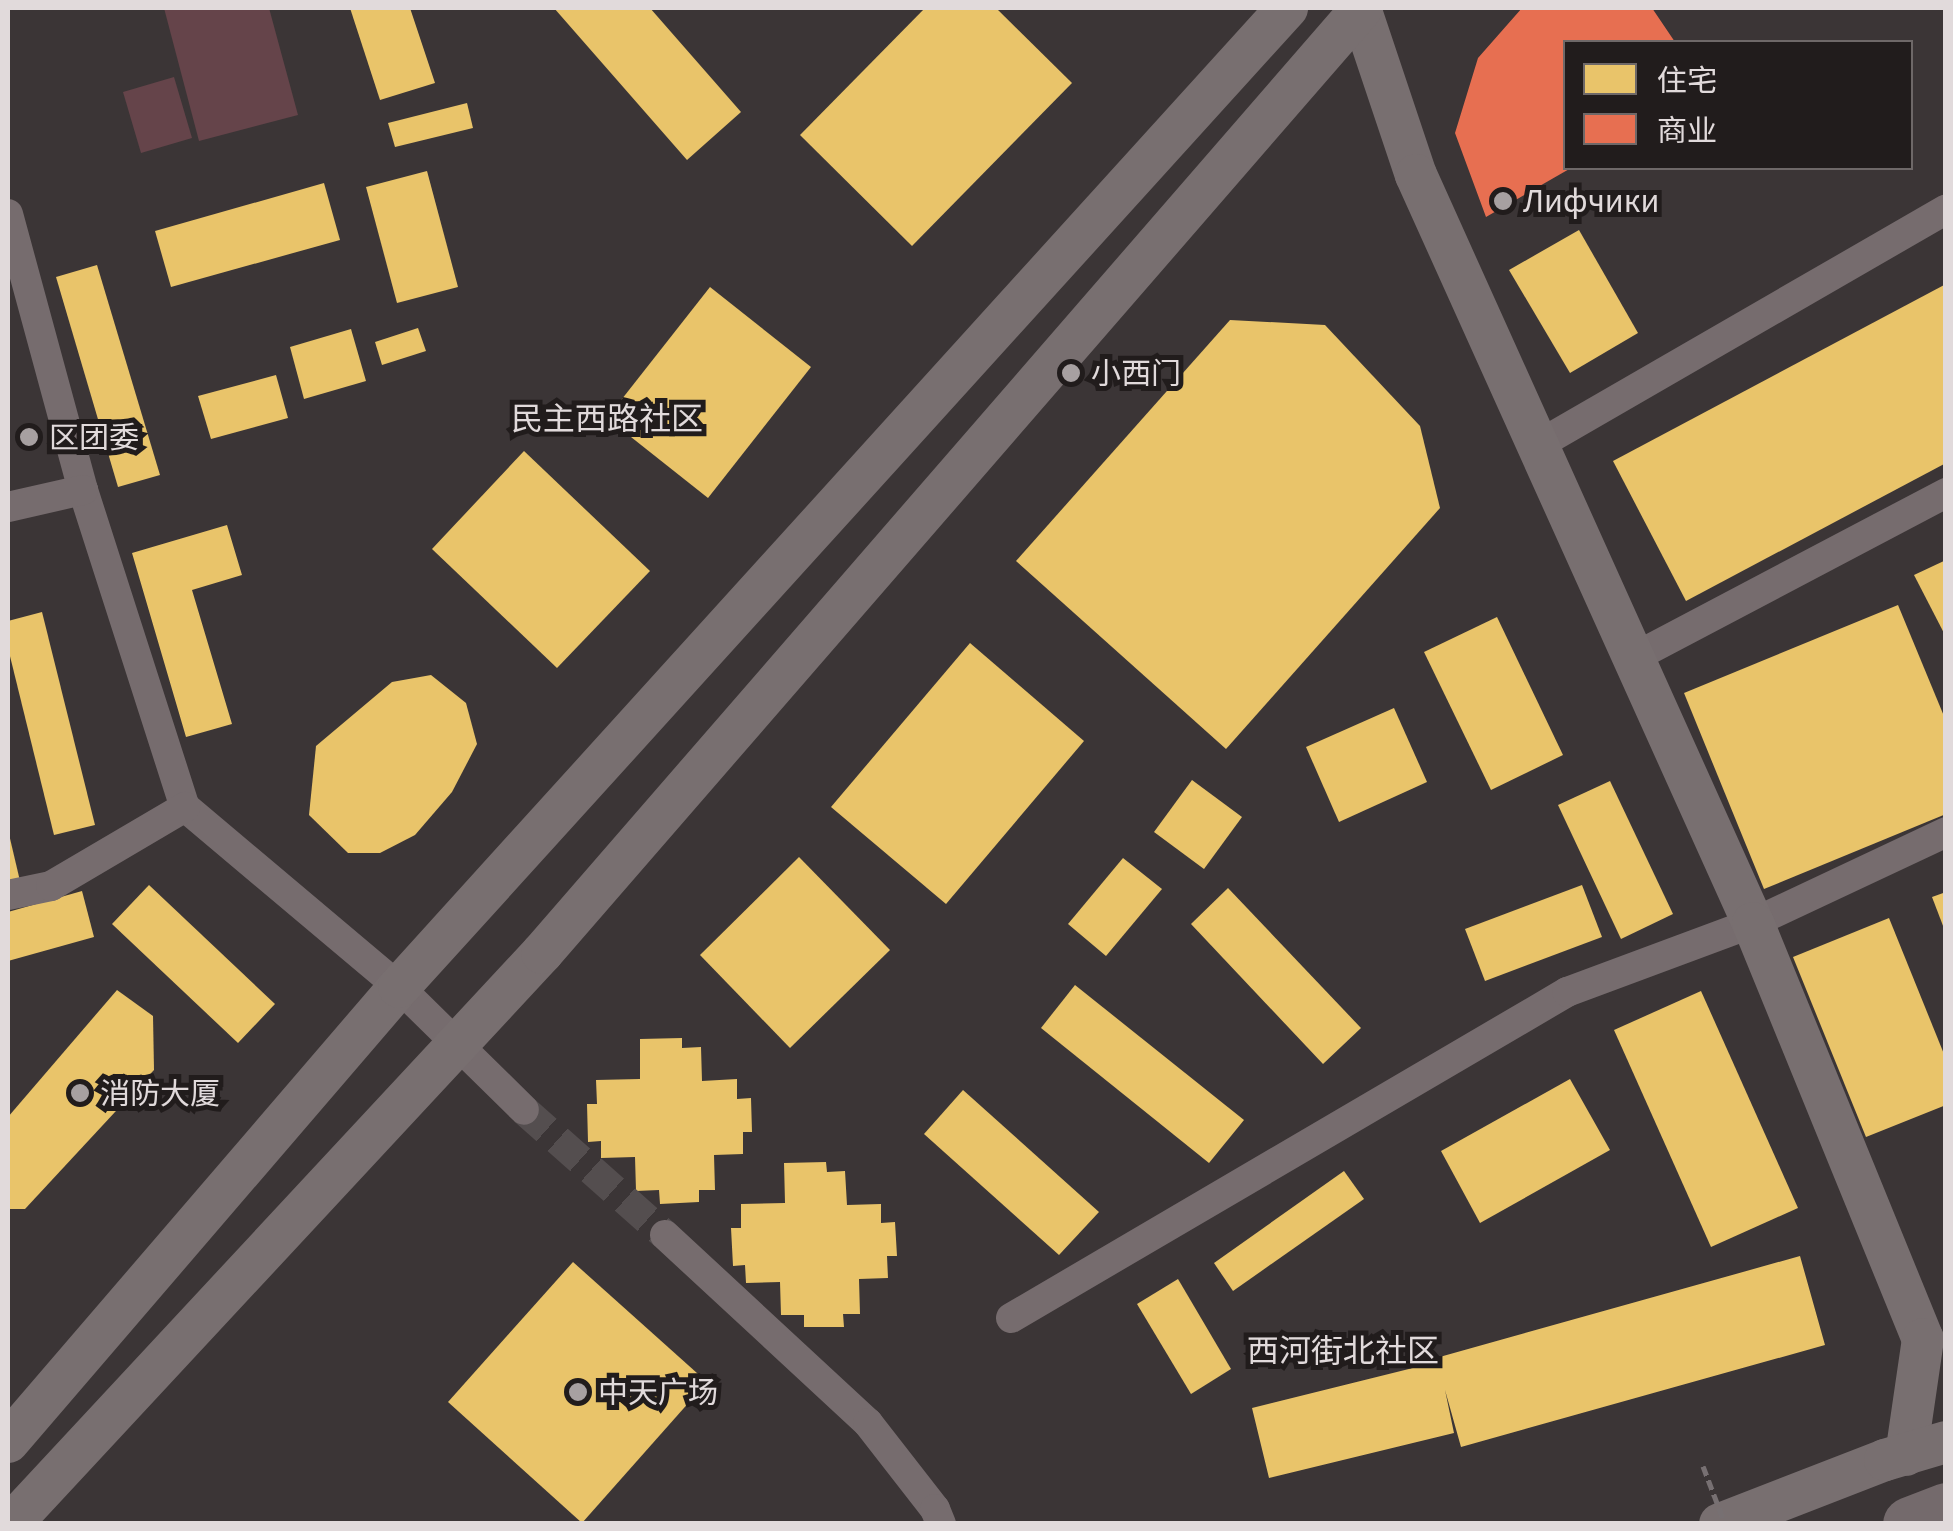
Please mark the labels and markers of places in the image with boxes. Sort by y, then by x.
place label: Лифчики [1523,183,1659,219]
marker: Лифчики [1492,190,1514,212]
place label: 小西门 [1091,355,1181,391]
marker: 小西门 [1060,362,1082,384]
place label: 区团委 [49,419,139,455]
marker: 区团委 [18,426,40,448]
place label: 消防大厦 [100,1075,220,1111]
marker: 消防大厦 [69,1082,91,1104]
place label: 中天广场 [598,1374,718,1410]
marker: 中天广场 [567,1381,589,1403]

